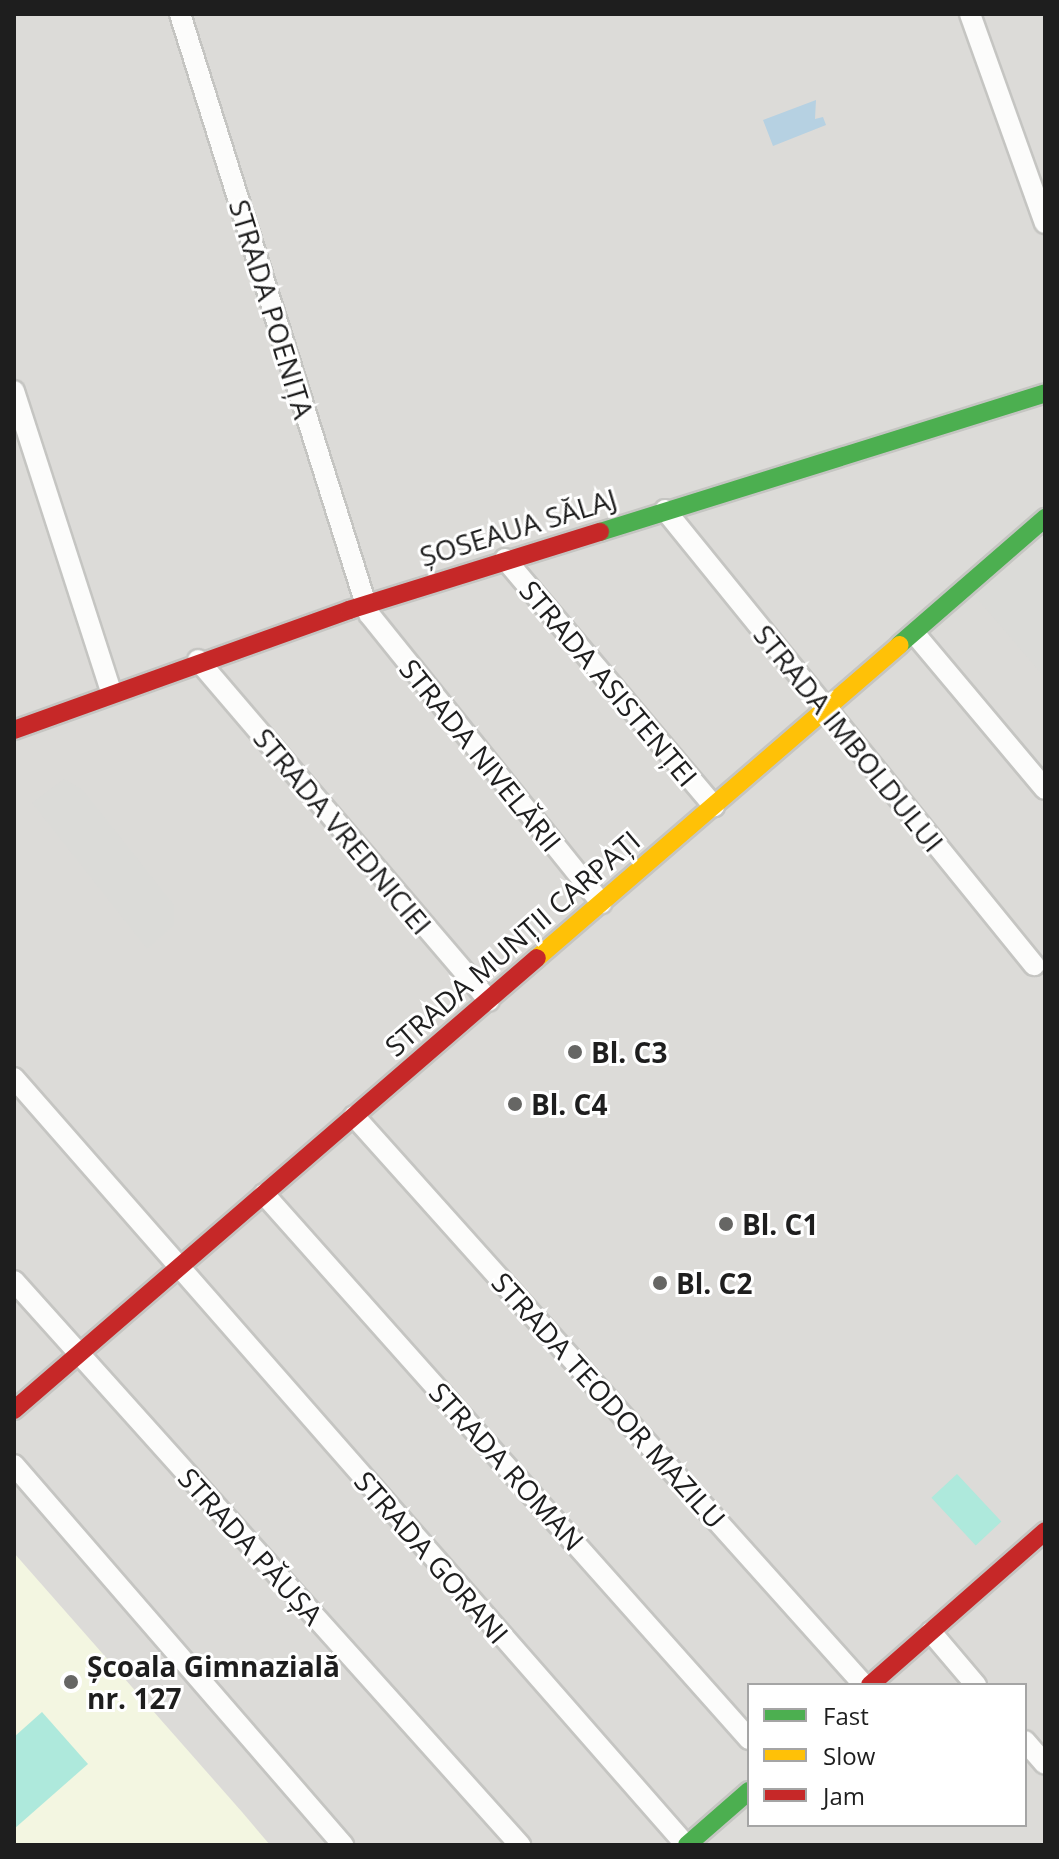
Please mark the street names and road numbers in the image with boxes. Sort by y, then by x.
street label: STRADA POENIȚA [223,195,321,423]
street label: ȘOSEAUA SĂLAJ [416,481,620,573]
street label: STRADA ASISTENȚEI [513,573,705,793]
street label: STRADA IMBOLDULUI [747,618,951,858]
street label: STRADA NIVELĂRII [393,652,569,858]
street label: STRADA VREDNICIEI [247,721,439,941]
street label: STRADA MUNȚII CARPAȚI [378,823,646,1063]
street label: STRADA TEODOR MAZILU [485,1265,733,1535]
street label: STRADA ROMAN [423,1375,591,1557]
street label: STRADA PĂUȘA [172,1461,330,1631]
street label: STRADA GORANI [348,1464,516,1650]

